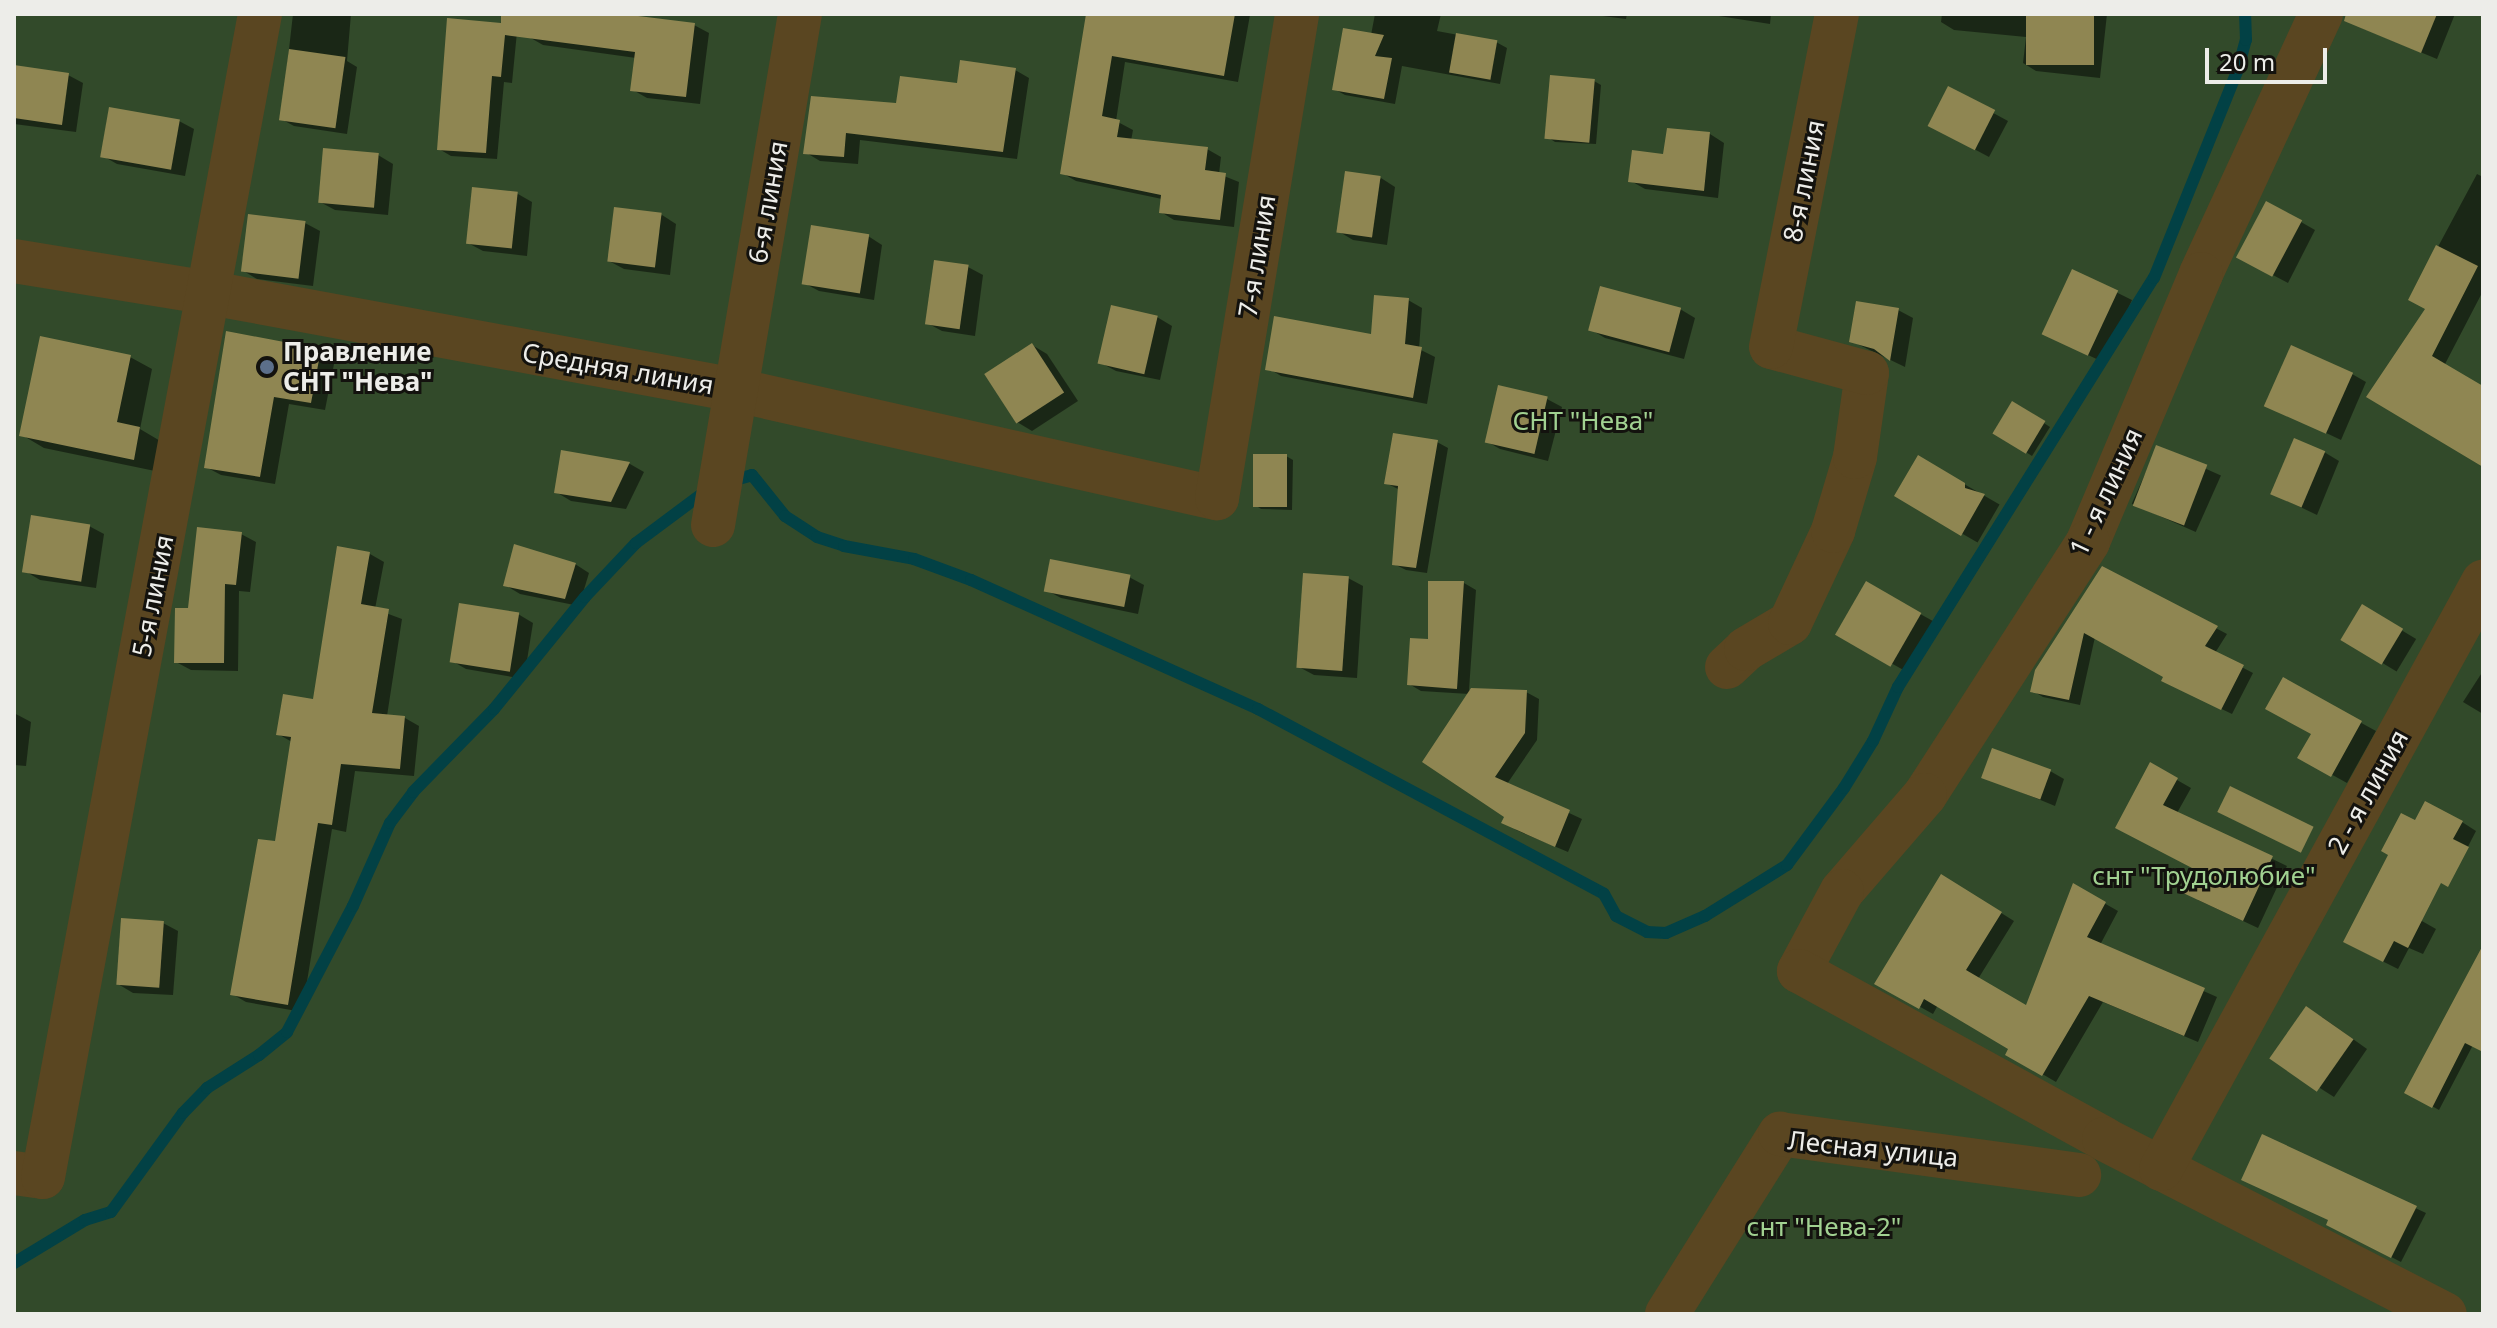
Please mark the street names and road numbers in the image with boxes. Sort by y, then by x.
street label: 8-я линия [1777,117,1831,245]
street label: 6-я линия [742,138,794,266]
street label: 7-я линия [1232,193,1282,319]
street label: Средняя линия [520,337,716,401]
street label: 1 - я линия [2063,423,2149,561]
street label: 5-я линия [126,532,180,660]
street label: 2 - я линия [2321,725,2415,859]
street label: Лесная улица [1786,1125,1960,1173]

